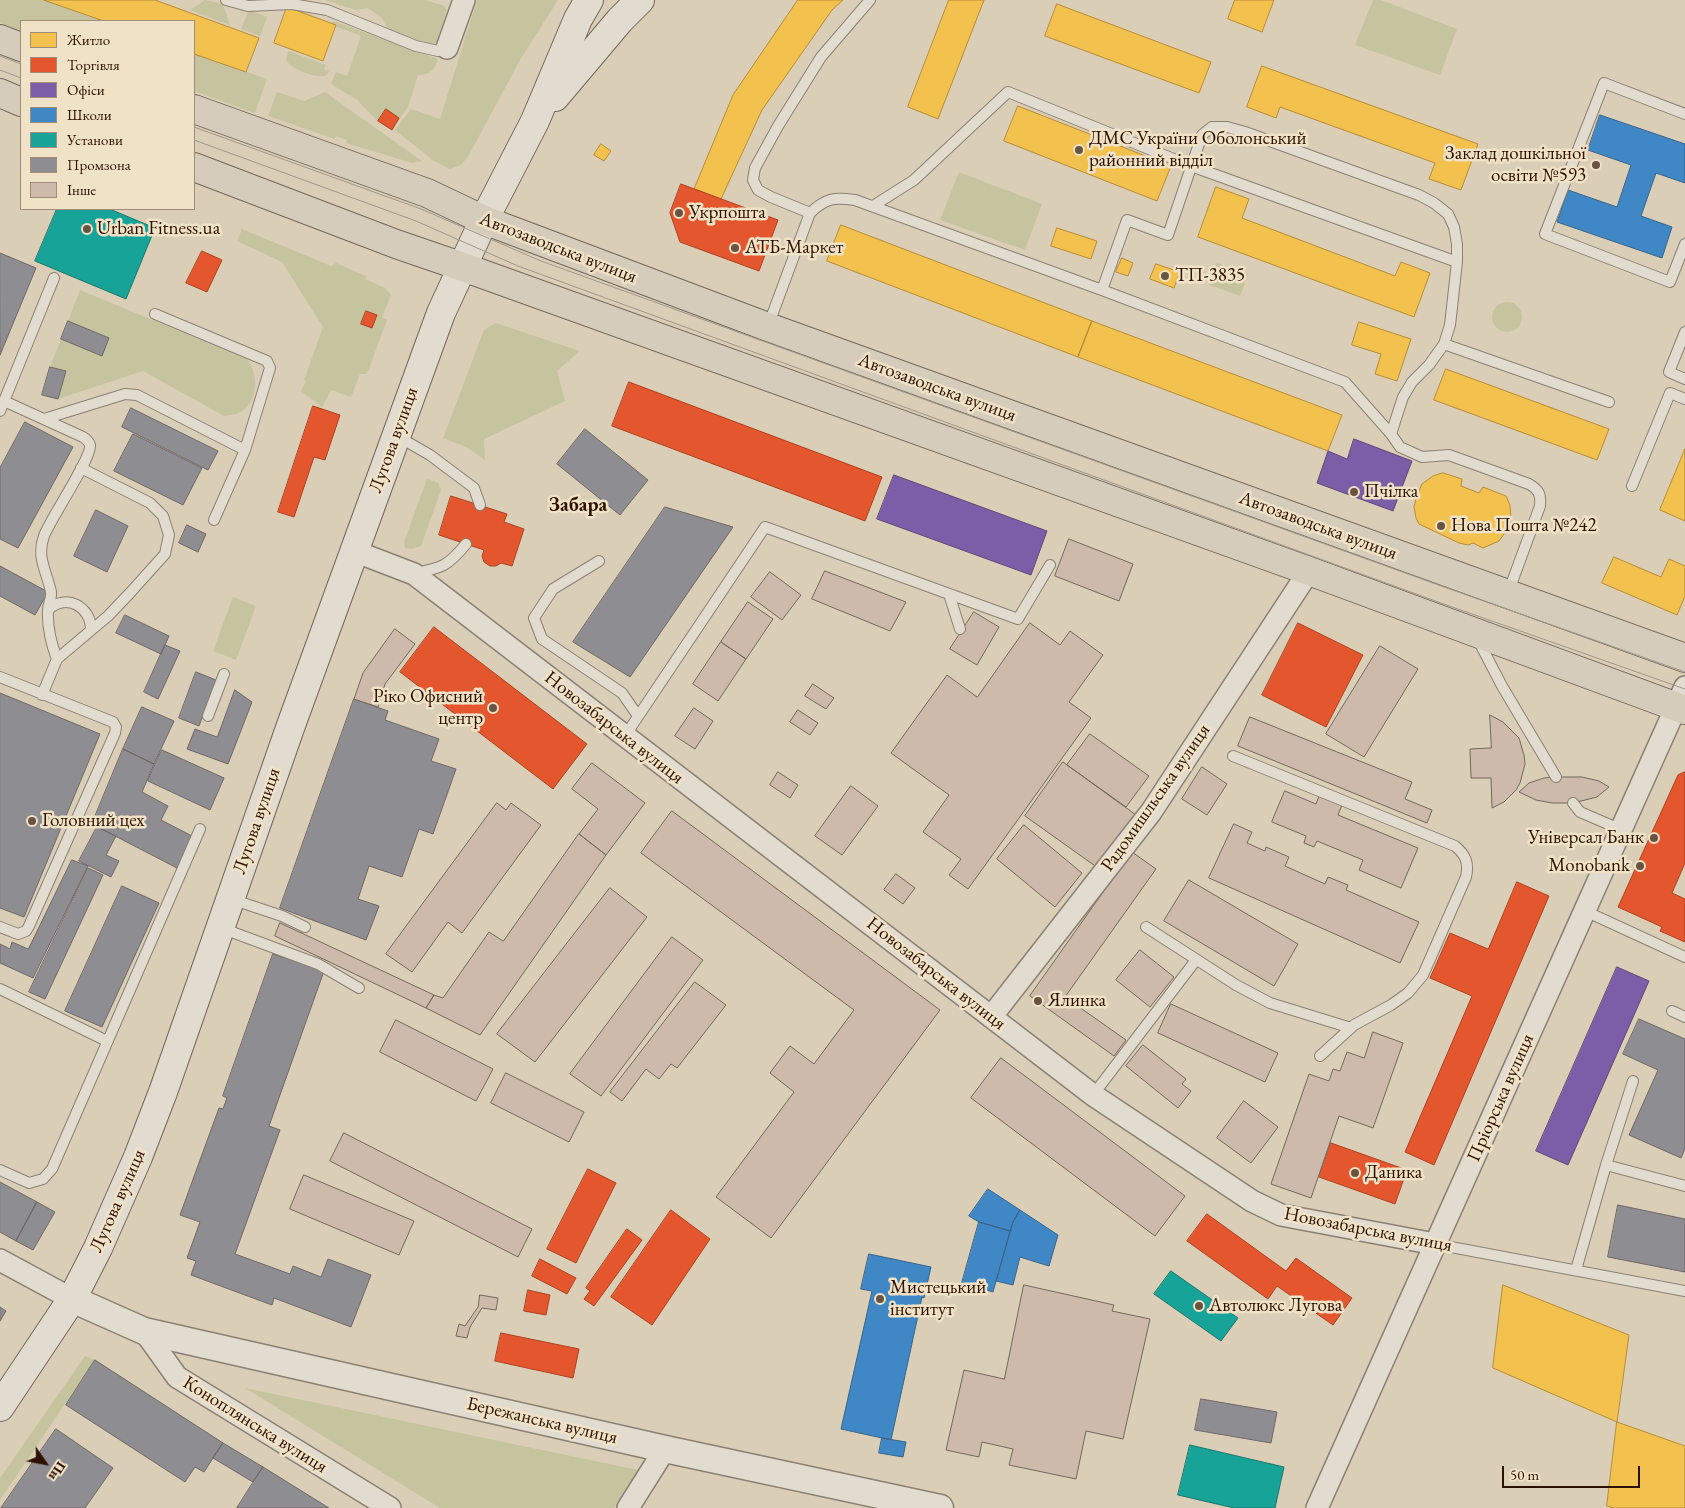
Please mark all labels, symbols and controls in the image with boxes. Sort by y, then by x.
legend [20,20,195,210]
text: Житло [67,30,110,49]
text: Торгівля [67,55,120,74]
text: Офіси [67,80,105,99]
text: Школи [67,105,112,124]
place label: ДМС України Оболонський районний відділ [1089,128,1307,172]
text: Установи [67,130,123,149]
place label: Заклад дошкільної освіти №593 [1445,143,1586,187]
marker: ДМС України Оболонський районний відділ [1073,144,1085,156]
text: Промзона [67,155,131,174]
marker: Заклад дошкільної освіти №593 [1590,159,1602,171]
text: Інше [67,180,96,199]
place label: Укрпошта [689,202,766,224]
street label: Автозаводська вулиця [476,207,640,289]
marker: Укрпошта [673,207,685,219]
place label: Urban Fitness.ua [97,218,220,240]
marker: Urban Fitness.ua [81,223,93,235]
place label: АТБ-Маркет [745,237,844,259]
marker: АТБ-Маркет [729,242,741,254]
place label: ТП-3835 [1175,265,1245,287]
marker: ТП-3835 [1159,270,1171,282]
street label: Автозаводська вулиця [855,349,1019,427]
street label: Лугова вулиця [364,384,424,496]
place label: Пчілка [1364,481,1418,503]
marker: Пчілка [1348,486,1360,498]
street label: Автозаводська вулиця [1236,487,1400,565]
district label: Забара [549,494,607,518]
place label: Нова Пошта №242 [1451,515,1597,537]
marker: Нова Пошта №242 [1435,520,1447,532]
street label: Новозабарська вулиця [540,666,688,790]
place label: Ріко Офисний центр [373,686,483,730]
marker: Ріко Офисний центр [487,702,499,714]
street label: Радомишльська вулиця [1096,720,1216,876]
street label: Лугова вулиця [228,765,286,877]
place label: Головний цех [42,810,144,832]
marker: Головний цех [26,815,38,827]
place label: Універсал Банк [1528,827,1644,849]
marker: Універсал Банк [1648,832,1660,844]
place label: Monobank [1548,855,1630,877]
marker: Monobank [1634,860,1646,872]
street label: Новозабарська вулиця [862,912,1010,1036]
place label: Ялинка [1048,990,1106,1012]
marker: Ялинка [1032,995,1044,1007]
street label: Пріорська вулиця [1463,1031,1539,1165]
street label: Лугова вулиця [85,1146,151,1256]
place label: Даника [1365,1162,1422,1184]
marker: Даника [1349,1167,1361,1179]
street label: Новозабарська вулиця [1282,1203,1454,1257]
place label: Мистецький інститут [890,1277,986,1321]
marker: Мистецький інститут [874,1293,886,1305]
place label: Автолюкс Лугова [1209,1295,1342,1317]
marker: Автолюкс Лугова [1193,1300,1205,1312]
street label: Коноплянська вулиця [179,1371,331,1479]
street label: Бережанська вулиця [464,1393,620,1449]
north arrow [20,1438,70,1488]
scale bar [1505,1456,1642,1488]
text: Пн [45,1458,70,1484]
text: 50 m [1510,1465,1539,1484]

